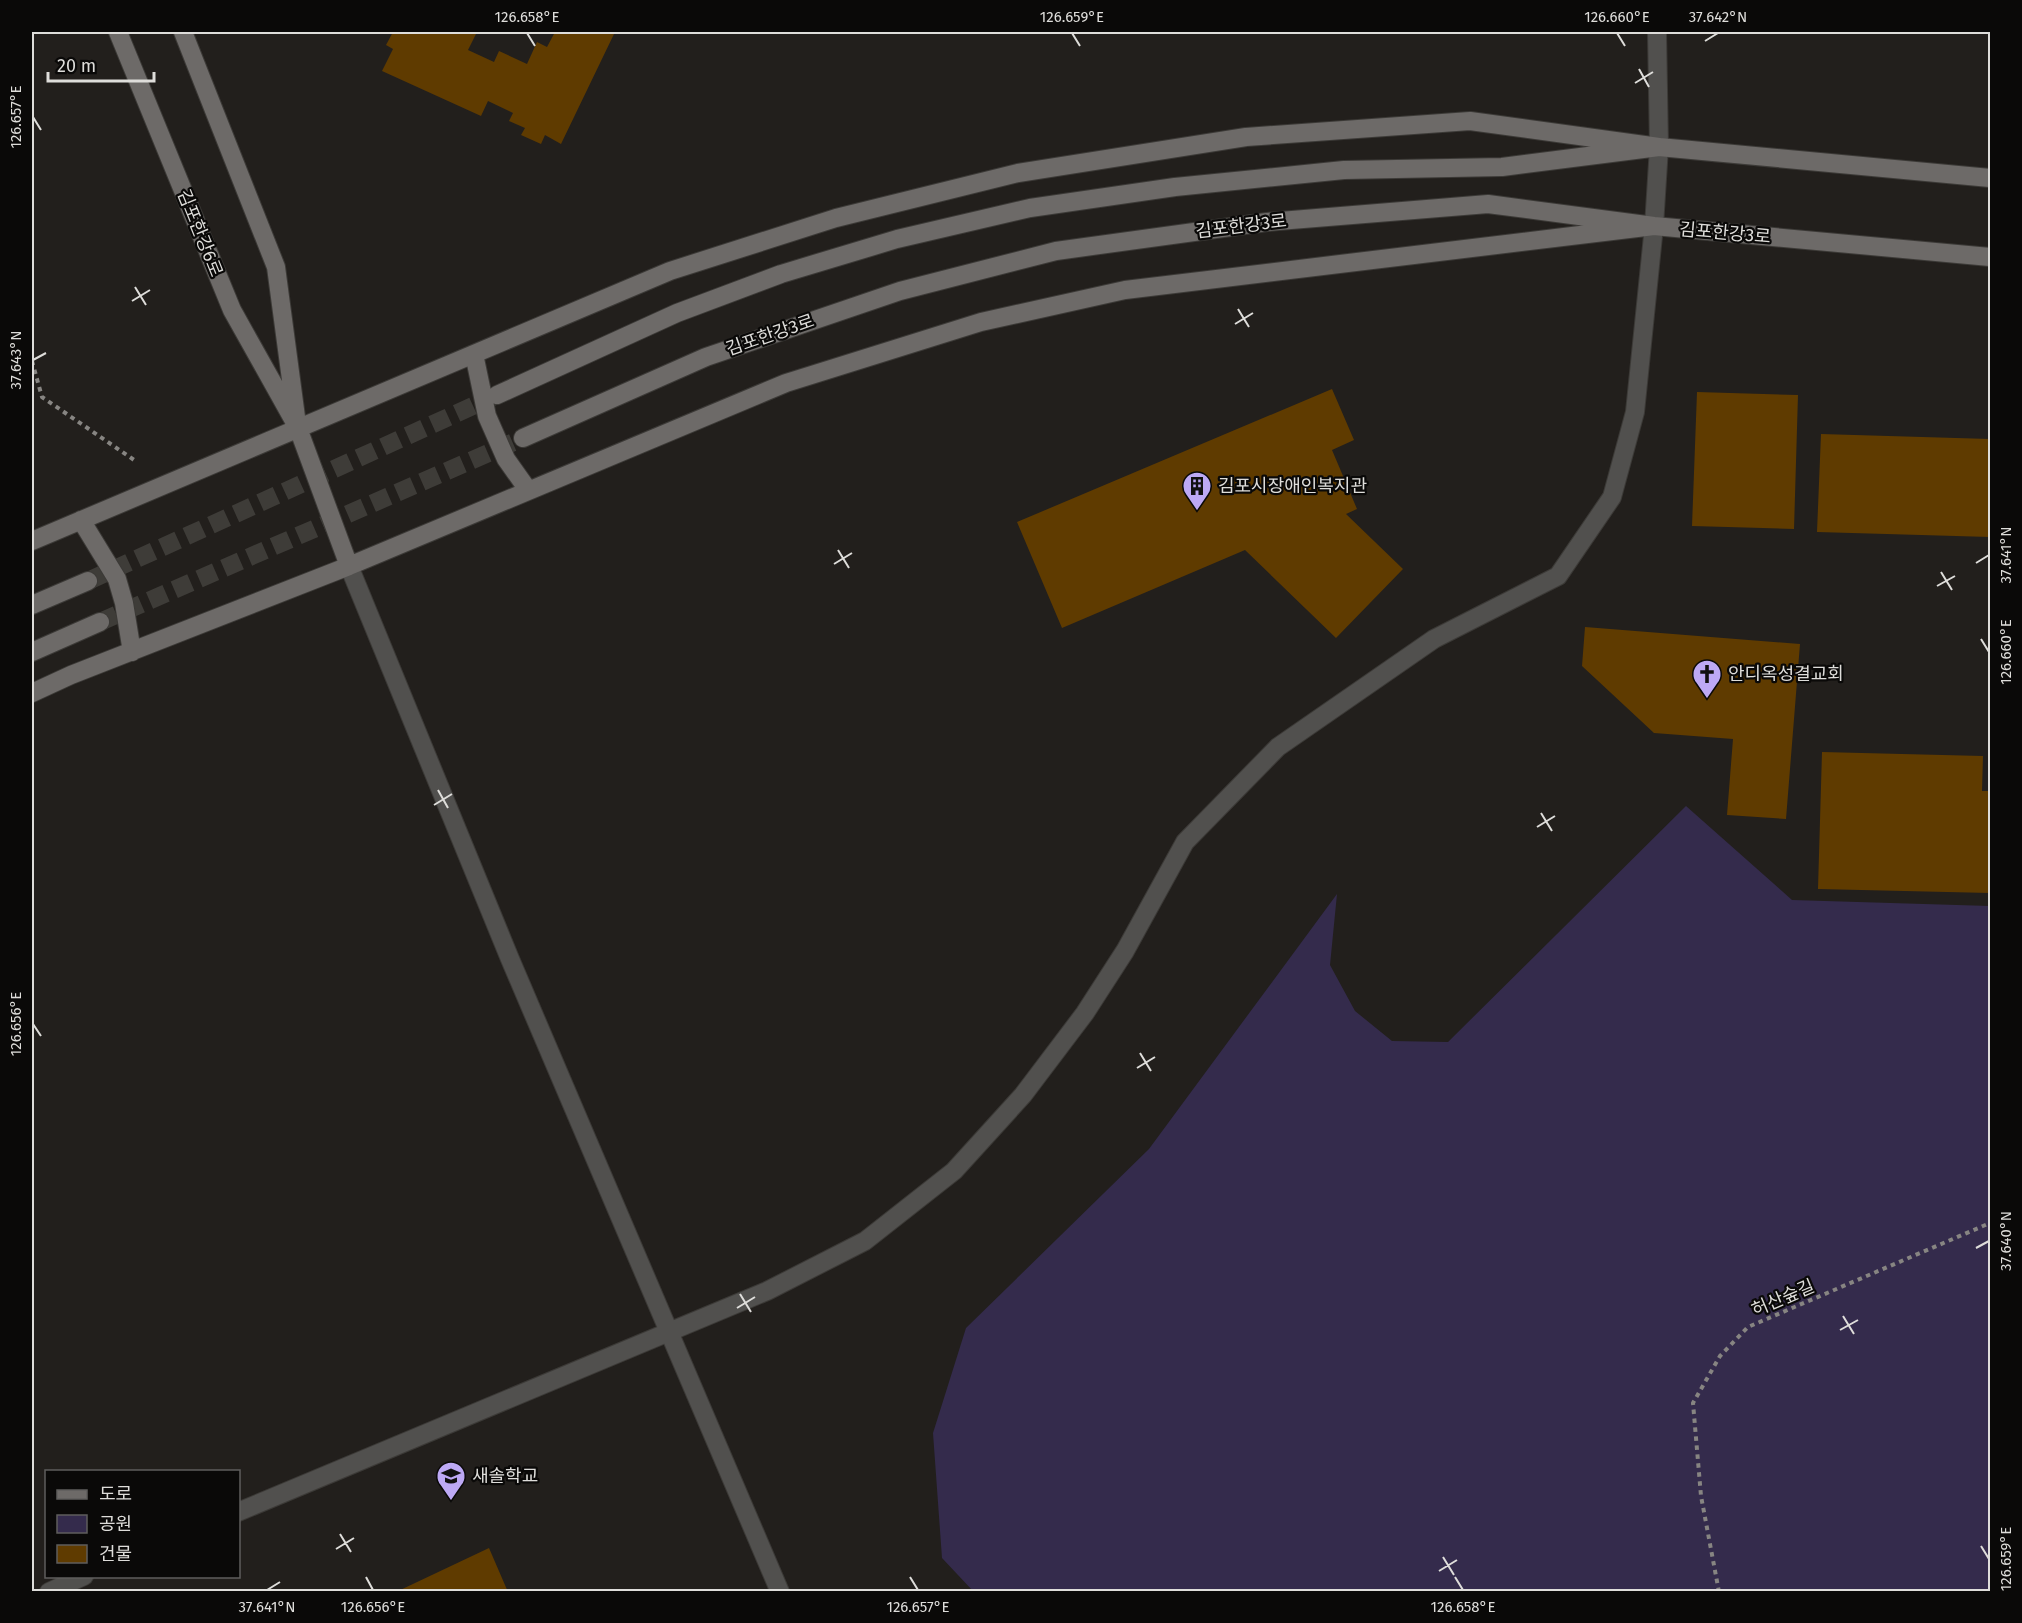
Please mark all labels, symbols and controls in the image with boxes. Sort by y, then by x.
text: 126.658°E [495,8,559,26]
text: 126.659°E [1040,8,1104,26]
text: 126.660°E [1584,8,1650,26]
text: 37.642°N [1689,8,1747,26]
scale bar [48,45,154,83]
text: 20 m [57,55,96,77]
text: 126.657°E [7,85,25,149]
street label: 김포한강6로 [172,186,228,280]
street label: 김포한강3로 [1194,209,1288,243]
street label: 김포한강3로 [1678,218,1772,248]
street label: 김포한강3로 [723,310,817,360]
text: 37.643°N [7,331,25,389]
building icon: 김포시장애인복지관 [1181,470,1213,512]
place label: 김포시장애인복지관 [1218,475,1367,497]
text: 37.641°N [1997,526,2015,584]
text: 126.660°E [1997,619,2015,685]
church icon: 안디옥성결교회 [1691,658,1723,700]
place label: 안디옥성결교회 [1728,663,1844,685]
text: 126.656°E [7,992,25,1056]
text: 37.640°N [1997,1211,2015,1271]
street label: 허산숲길 [1748,1275,1818,1321]
school or university icon: 새솔학교 [435,1460,467,1502]
place label: 새솔학교 [472,1465,538,1487]
legend [45,1470,240,1578]
text: 도로 [99,1483,132,1505]
text: 공원 [99,1513,132,1535]
text: 126.659°E [1997,1527,2015,1591]
text: 건물 [99,1543,132,1565]
text: 37.641°N [238,1598,296,1616]
text: 126.656°E [341,1598,405,1616]
text: 126.657°E [886,1598,950,1616]
text: 126.658°E [1431,1598,1495,1616]

